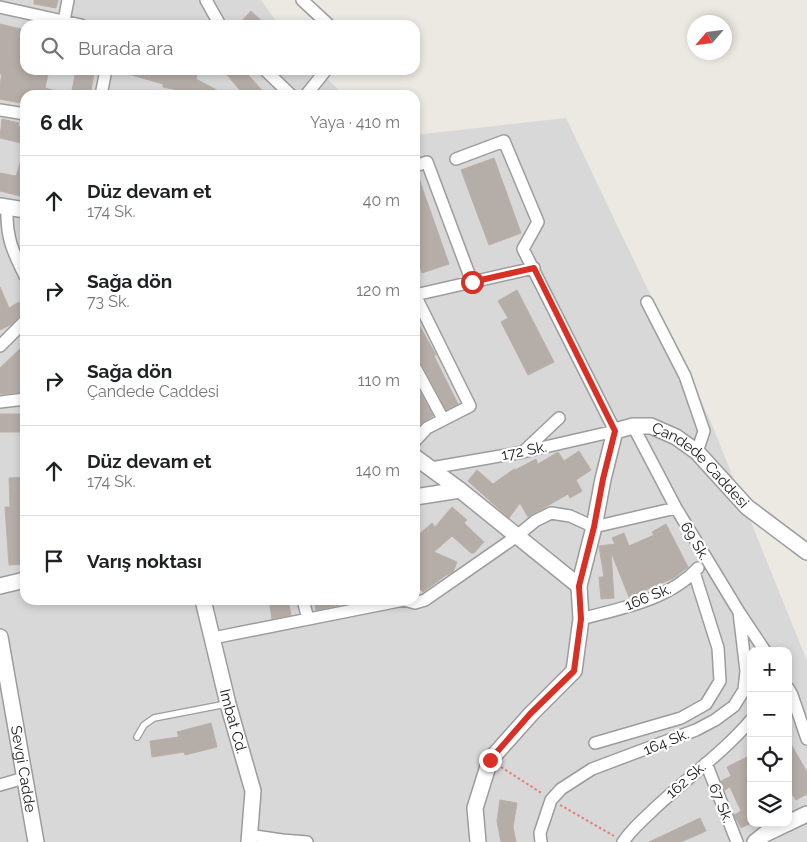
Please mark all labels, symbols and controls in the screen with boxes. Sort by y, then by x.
north arrow [687,15,732,60]
search box [20,20,420,75]
icon: search [38,34,66,62]
text: Burada ara [78,37,173,59]
text: 6 dk [40,110,83,135]
text: Yaya · 410 m [310,113,400,132]
text: Düz devam et [87,180,212,202]
icon: ahead [40,187,68,215]
text: 40 m [363,191,400,210]
text: 174 Sk. [87,202,136,221]
text: Sağa dön [87,270,172,292]
route start [461,271,484,294]
icon: right [40,277,68,305]
text: 120 m [356,281,400,300]
text: 73 Sk. [87,292,129,311]
text: Sağa dön [87,360,172,382]
icon: right [40,367,68,395]
text: 110 m [358,371,400,390]
text: Çandede Caddesi [87,382,219,401]
street label: Çandede Caddesi [649,418,752,512]
street label: 172 Sk. [500,438,548,464]
text: Düz devam et [87,450,212,472]
icon: ahead [40,457,68,485]
text: 140 m [356,461,400,480]
text: 174 Sk. [87,472,136,491]
street label: 69 Sk. [677,519,713,563]
icon: arrive [40,547,68,575]
text: Varış noktası [87,550,202,572]
street label: 166 Sk. [622,580,674,614]
map controls [747,647,792,827]
button: + [747,647,792,692]
street label: Imbat Cd. [216,687,251,756]
button: − [747,692,792,737]
street label: Sevgi Cadde [7,724,40,814]
street label: 164 Sk. [641,725,691,759]
button: locate [747,737,792,782]
route end [479,749,502,772]
street label: 162 Sk. [662,758,710,802]
street label: 67 Sk. [705,781,737,825]
button: layers [747,782,792,827]

